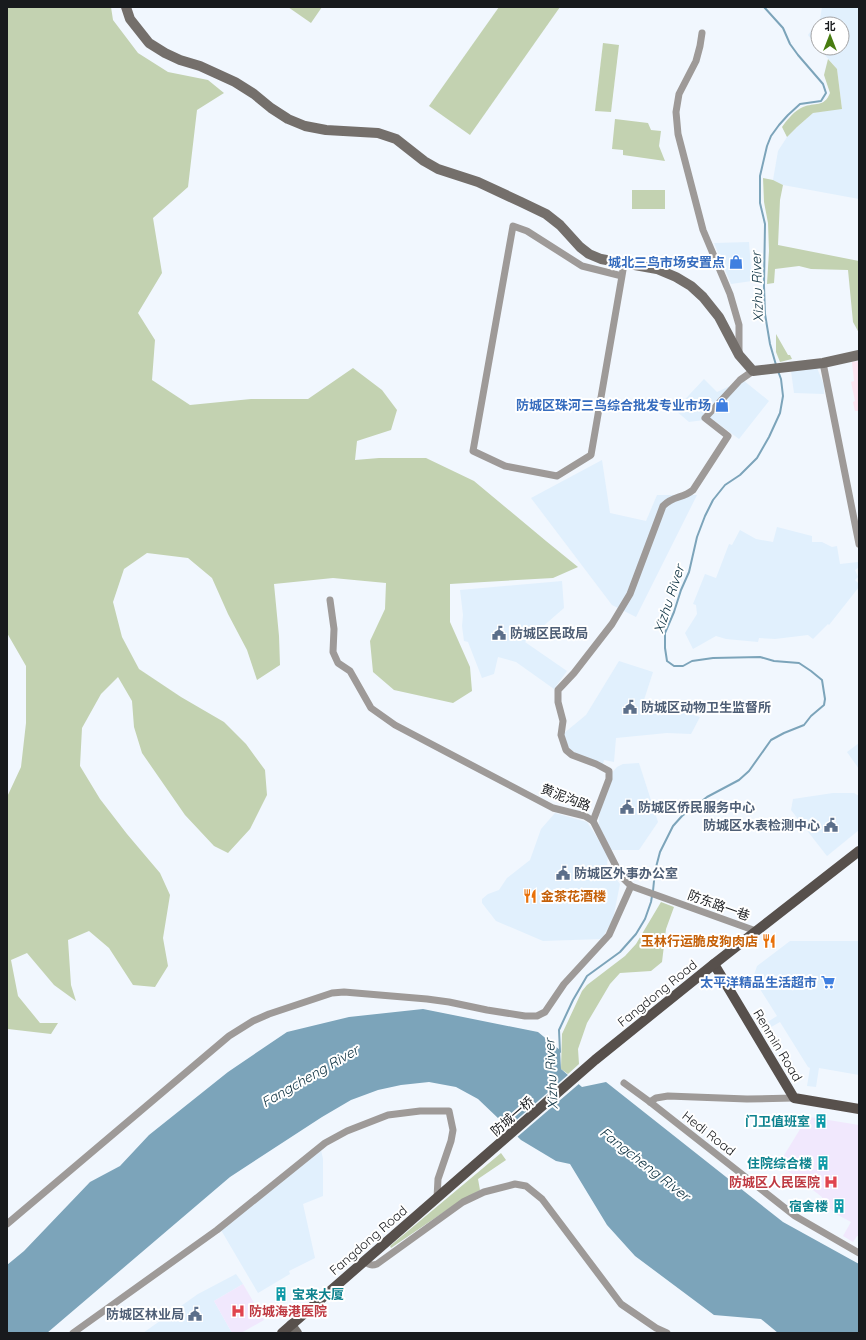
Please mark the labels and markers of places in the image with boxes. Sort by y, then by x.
place label: 城北三鸟市场安置点 [608,254,725,270]
shop icon: 城北三鸟市场安置点 [728,254,744,270]
place label: 防城区珠河三鸟综合批发专业市场 [516,397,711,413]
shop icon: 防城区珠河三鸟综合批发专业市场 [714,397,730,413]
public building icon: 防城区民政局 [491,625,507,641]
place label: 防城区民政局 [510,625,588,641]
public building icon: 防城区动物卫生监督所 [622,699,638,715]
place label: 防城区动物卫生监督所 [641,699,771,715]
public building icon: 防城区侨民服务中心 [619,799,635,815]
place label: 防城区侨民服务中心 [638,799,755,815]
place label: 防城区水表检测中心 [703,817,820,833]
public building icon: 防城区水表检测中心 [823,817,839,833]
public building icon: 防城区外事办公室 [555,865,571,881]
place label: 防城区外事办公室 [574,865,678,881]
restaurant icon: 金茶花酒楼 [522,888,538,904]
place label: 金茶花酒楼 [541,888,606,904]
place label: 玉林行运脆皮狗肉店 [641,933,758,949]
restaurant icon: 玉林行运脆皮狗肉店 [761,933,777,949]
place label: 太平洋精品生活超市 [700,974,817,990]
supermarket icon: 太平洋精品生活超市 [820,974,836,990]
place label: 门卫值班室 [745,1113,810,1129]
building icon: 门卫值班室 [813,1113,829,1129]
place label: 住院综合楼 [747,1155,812,1171]
building icon: 住院综合楼 [815,1155,831,1171]
place label: 防城区人民医院 [729,1174,820,1190]
hospital icon: 防城区人民医院 [823,1174,839,1190]
place label: 宿舍楼 [789,1198,828,1214]
building icon: 宿舍楼 [831,1198,847,1214]
building icon: 宝来大厦 [273,1286,289,1302]
place label: 宝来大厦 [292,1286,344,1302]
hospital icon: 防城海港医院 [230,1303,246,1319]
place label: 防城海港医院 [249,1303,327,1319]
place label: 防城区林业局 [106,1306,184,1322]
public building icon: 防城区林业局 [187,1306,203,1322]

